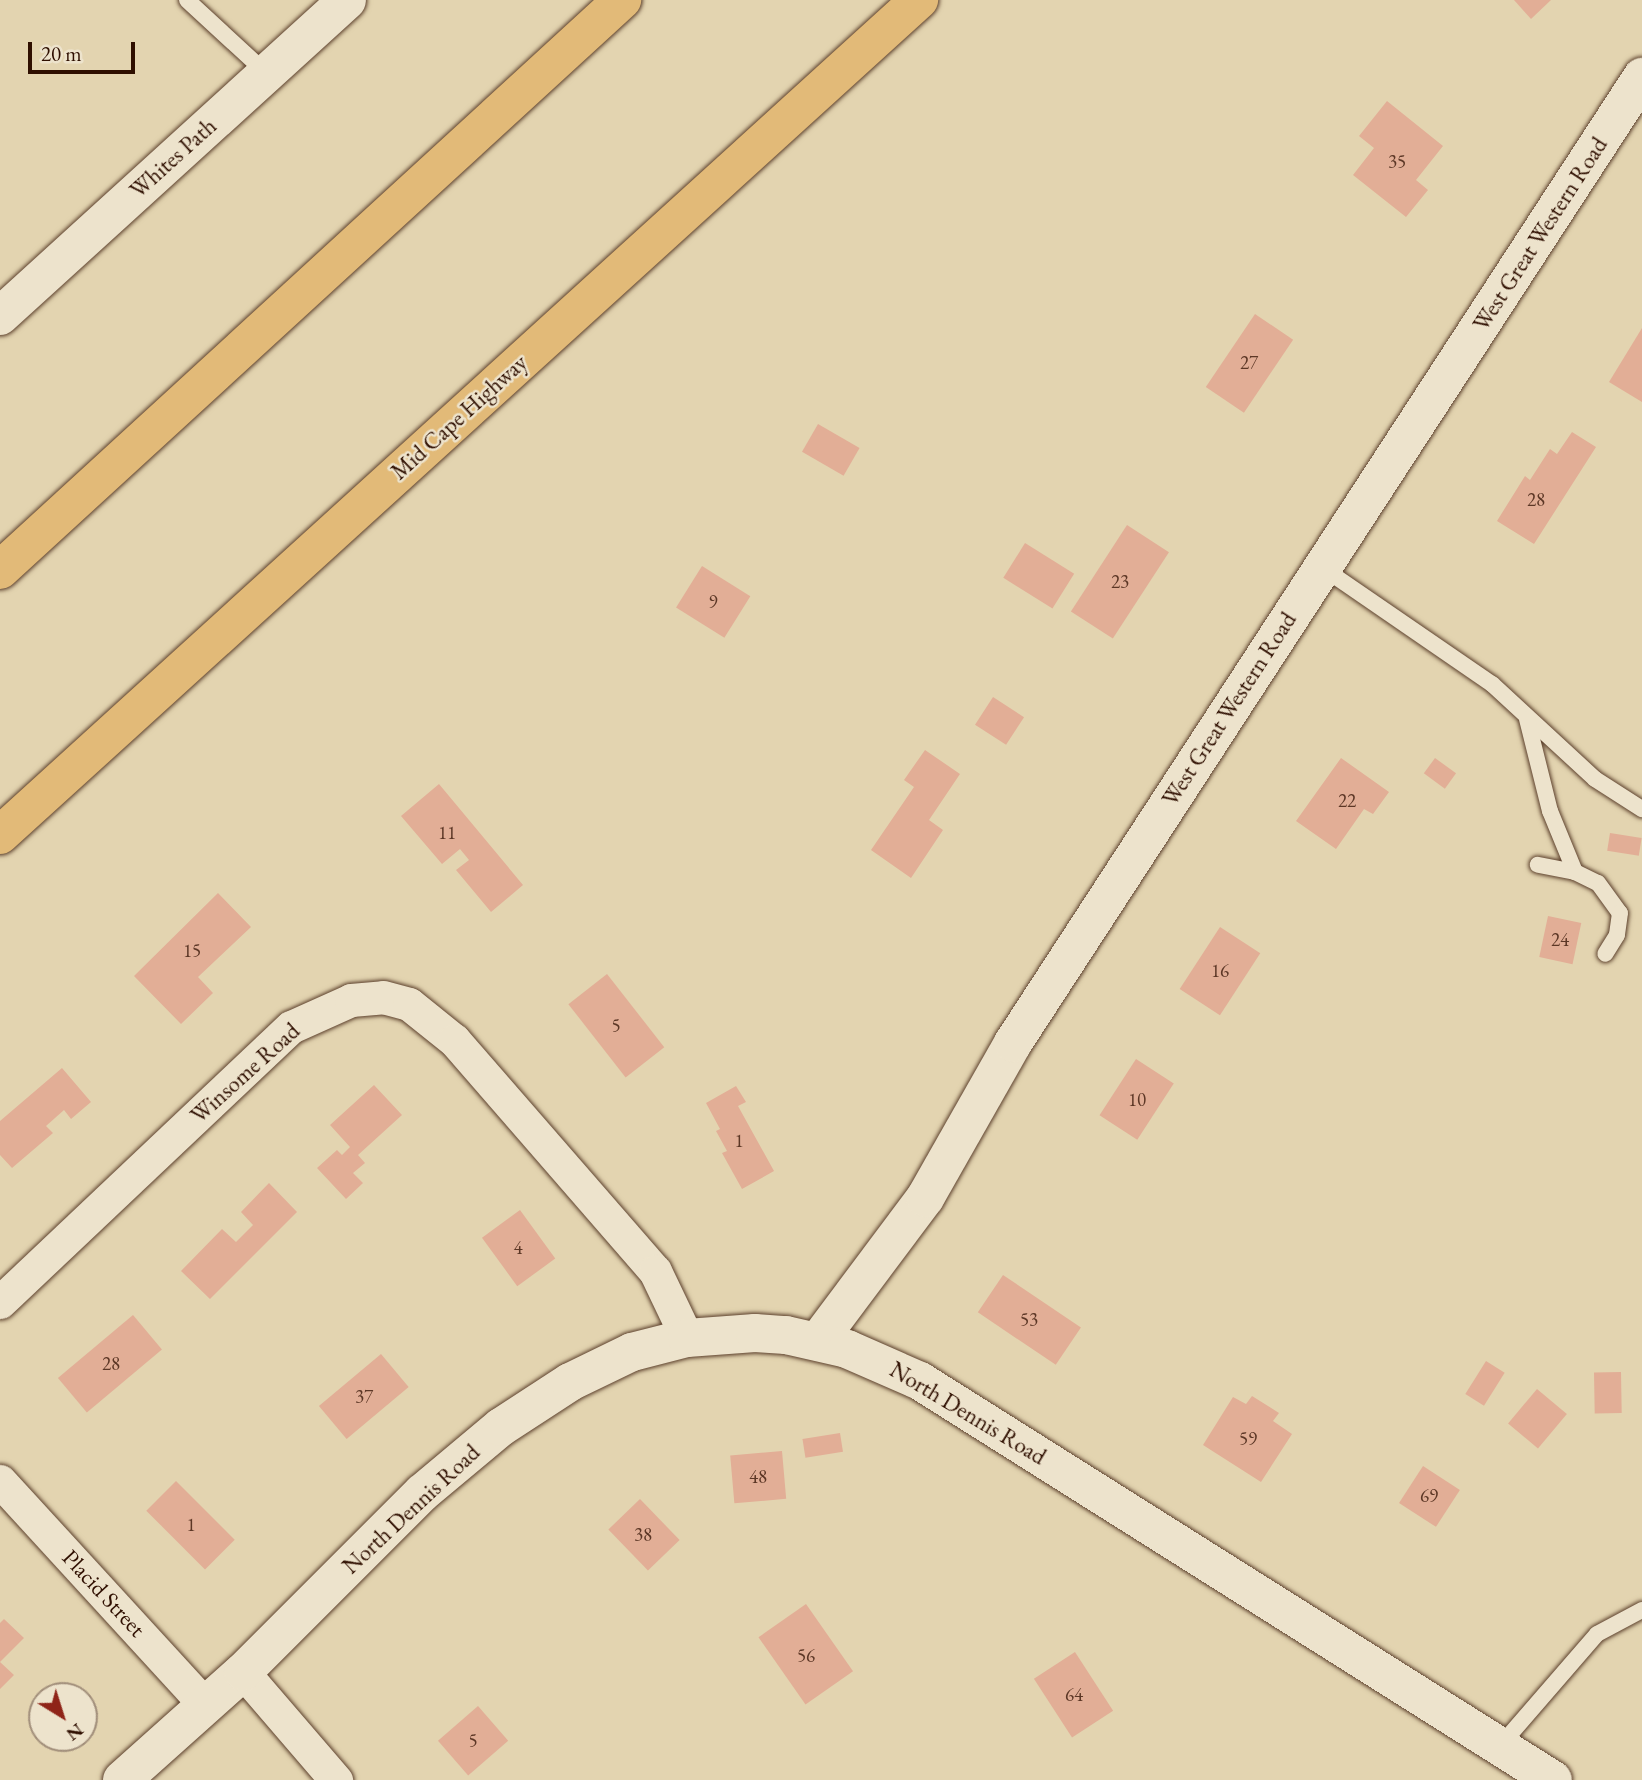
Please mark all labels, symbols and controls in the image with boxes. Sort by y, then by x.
scale bar [32,28,138,72]
text: 20 m [41,40,82,67]
street label: Whites Path [124,112,222,204]
street label: West Great Western Road [1467,132,1613,336]
house number: 35 [1388,151,1406,173]
street label: Mid Cape Highway [385,349,533,485]
house number: 27 [1240,352,1258,374]
house number: 28 [1527,489,1545,511]
house number: 23 [1111,571,1129,593]
house number: 9 [708,591,718,613]
street label: West Great Western Road [1156,607,1302,811]
house number: 22 [1338,790,1356,812]
house number: 11 [438,822,456,844]
house number: 24 [1551,929,1569,951]
house number: 15 [183,940,201,962]
house number: 16 [1211,960,1229,982]
house number: 5 [611,1015,621,1037]
street label: Winsome Road [185,1017,305,1129]
house number: 10 [1128,1089,1146,1111]
house number: 1 [734,1130,744,1152]
house number: 4 [513,1237,523,1259]
house number: 53 [1020,1309,1038,1331]
house number: 28 [102,1353,120,1375]
street label: North Dennis Road [885,1355,1051,1471]
house number: 37 [355,1386,373,1408]
house number: 59 [1239,1428,1257,1450]
street label: North Dennis Road [337,1438,485,1580]
house number: 48 [749,1466,767,1488]
house number: 69 [1420,1485,1438,1507]
house number: 1 [186,1514,196,1536]
house number: 38 [634,1524,652,1546]
street label: Placid Street [57,1544,151,1642]
house number: 56 [797,1645,815,1667]
north arrow [28,1682,98,1752]
house number: 64 [1065,1684,1083,1706]
text: N [61,1718,89,1747]
house number: 5 [468,1730,478,1752]

